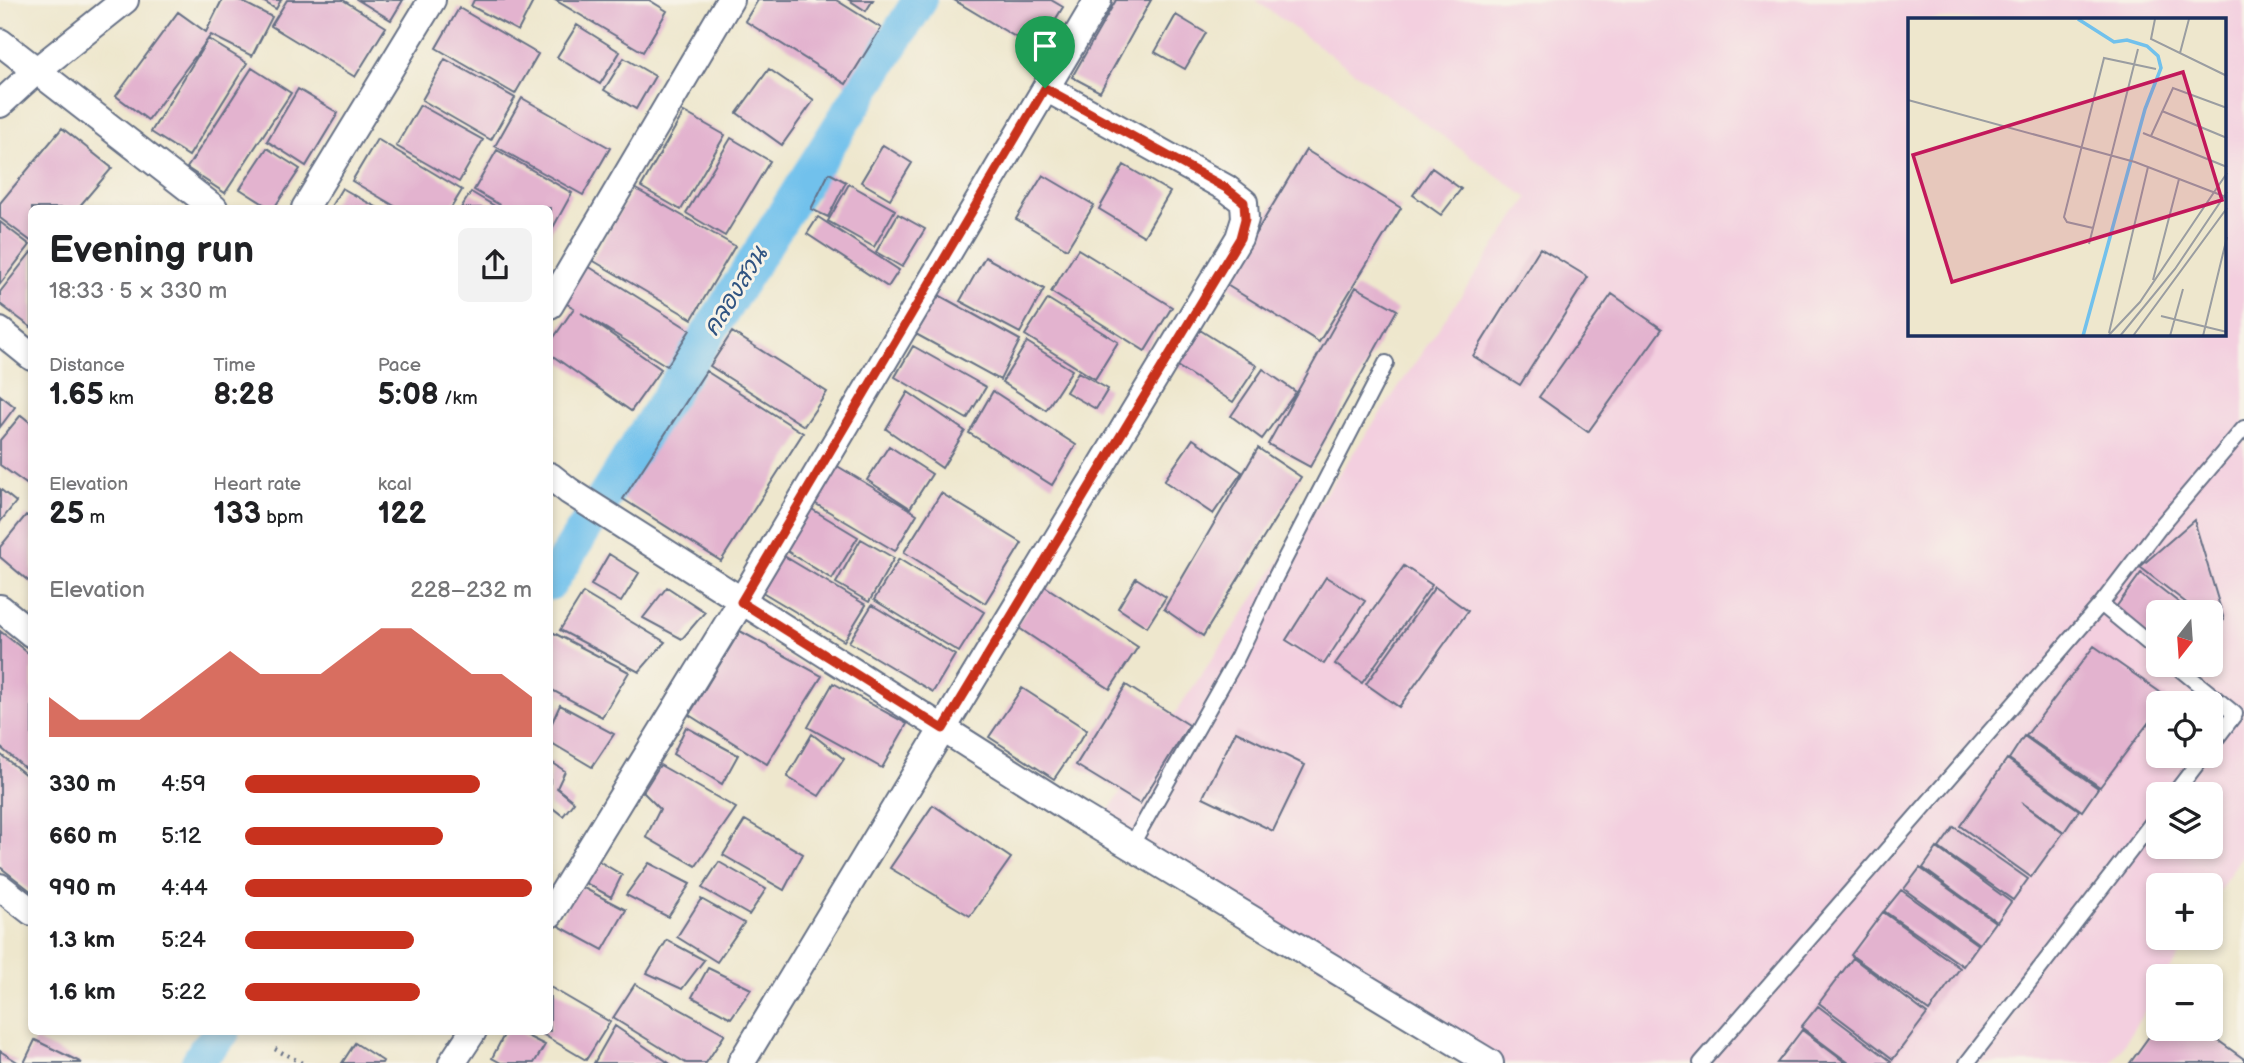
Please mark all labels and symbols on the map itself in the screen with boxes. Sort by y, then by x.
pin [1015,16,1075,88]
inset map [1908,18,2226,336]
water label: คลองสวน [697,240,775,341]
north arrow [2146,600,2222,677]

